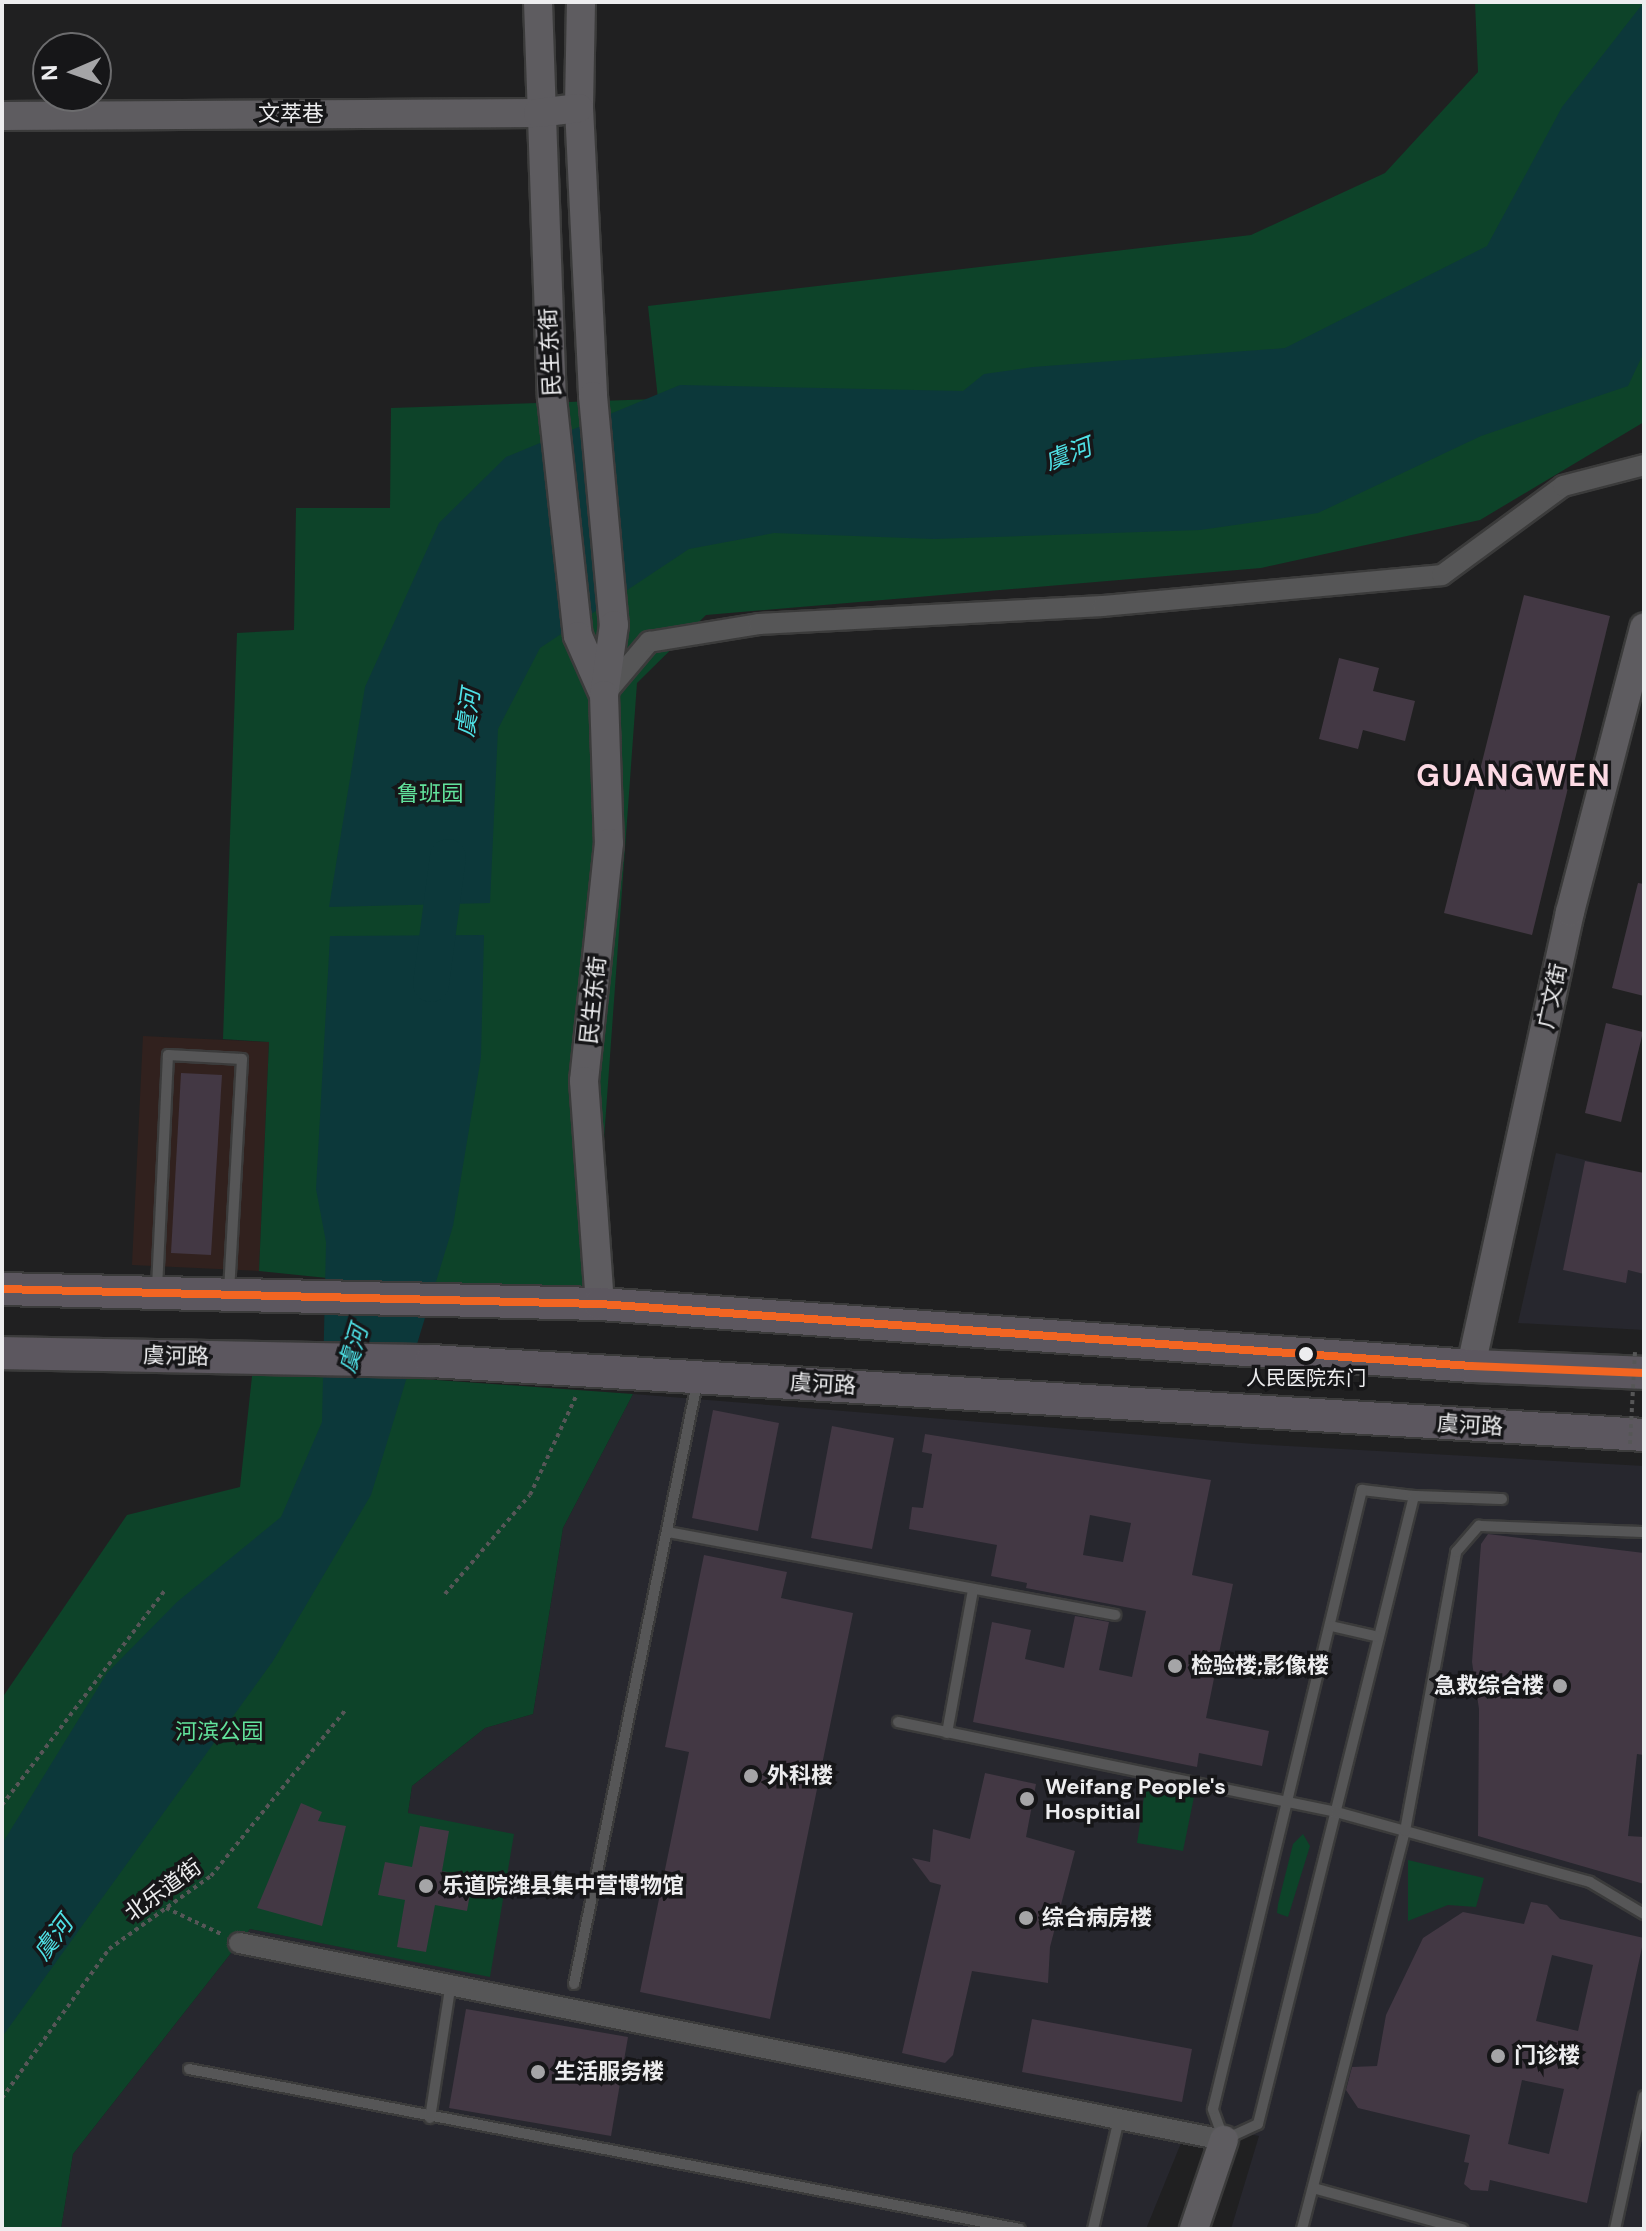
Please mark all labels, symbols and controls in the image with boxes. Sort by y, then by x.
north arrow [32,32,112,112]
text: N [35,64,64,81]
street label: 文萃巷 [258,101,324,127]
street label: 民生东街 [535,307,565,397]
water label: 虞河 [1040,432,1096,476]
water label: 虞河 [450,687,486,739]
district label: GUANGWEN [1416,758,1612,794]
park label: 鲁班园 [397,781,463,807]
street label: 民生东街 [575,955,611,1045]
street label: 广文街 [1532,961,1572,1031]
water label: 虞河 [332,1322,374,1376]
street label: 虞河路 [143,1342,209,1370]
marker: 人民医院东门 [1298,1346,1314,1362]
place label: 人民医院东门 [1246,1366,1366,1390]
street label: 虞河路 [789,1369,857,1399]
street label: 虞河路 [1436,1410,1504,1440]
place label: 检验楼;影像楼 [1191,1653,1329,1679]
marker: 检验楼;影像楼 [1166,1657,1184,1675]
place label: 急救综合楼 [1434,1673,1544,1699]
marker: 急救综合楼 [1551,1677,1569,1695]
park label: 河滨公园 [175,1719,263,1745]
place label: 外科楼 [767,1763,833,1789]
marker: 外科楼 [742,1767,760,1785]
place label: Weifang People's Hospitial [1045,1773,1226,1824]
marker: Weifang People's Hospitial [1016,1788,1038,1810]
street label: 北乐道街 [120,1853,206,1927]
place label: 乐道院潍县集中营博物馆 [442,1873,684,1899]
marker: 乐道院潍县集中营博物馆 [417,1877,435,1895]
place label: 综合病房楼 [1042,1905,1152,1931]
marker: 综合病房楼 [1017,1909,1035,1927]
water label: 虞河 [27,1910,79,1966]
place label: 门诊楼 [1514,2043,1580,2069]
marker: 门诊楼 [1489,2047,1507,2065]
place label: 生活服务楼 [554,2059,664,2085]
marker: 生活服务楼 [529,2063,547,2081]

